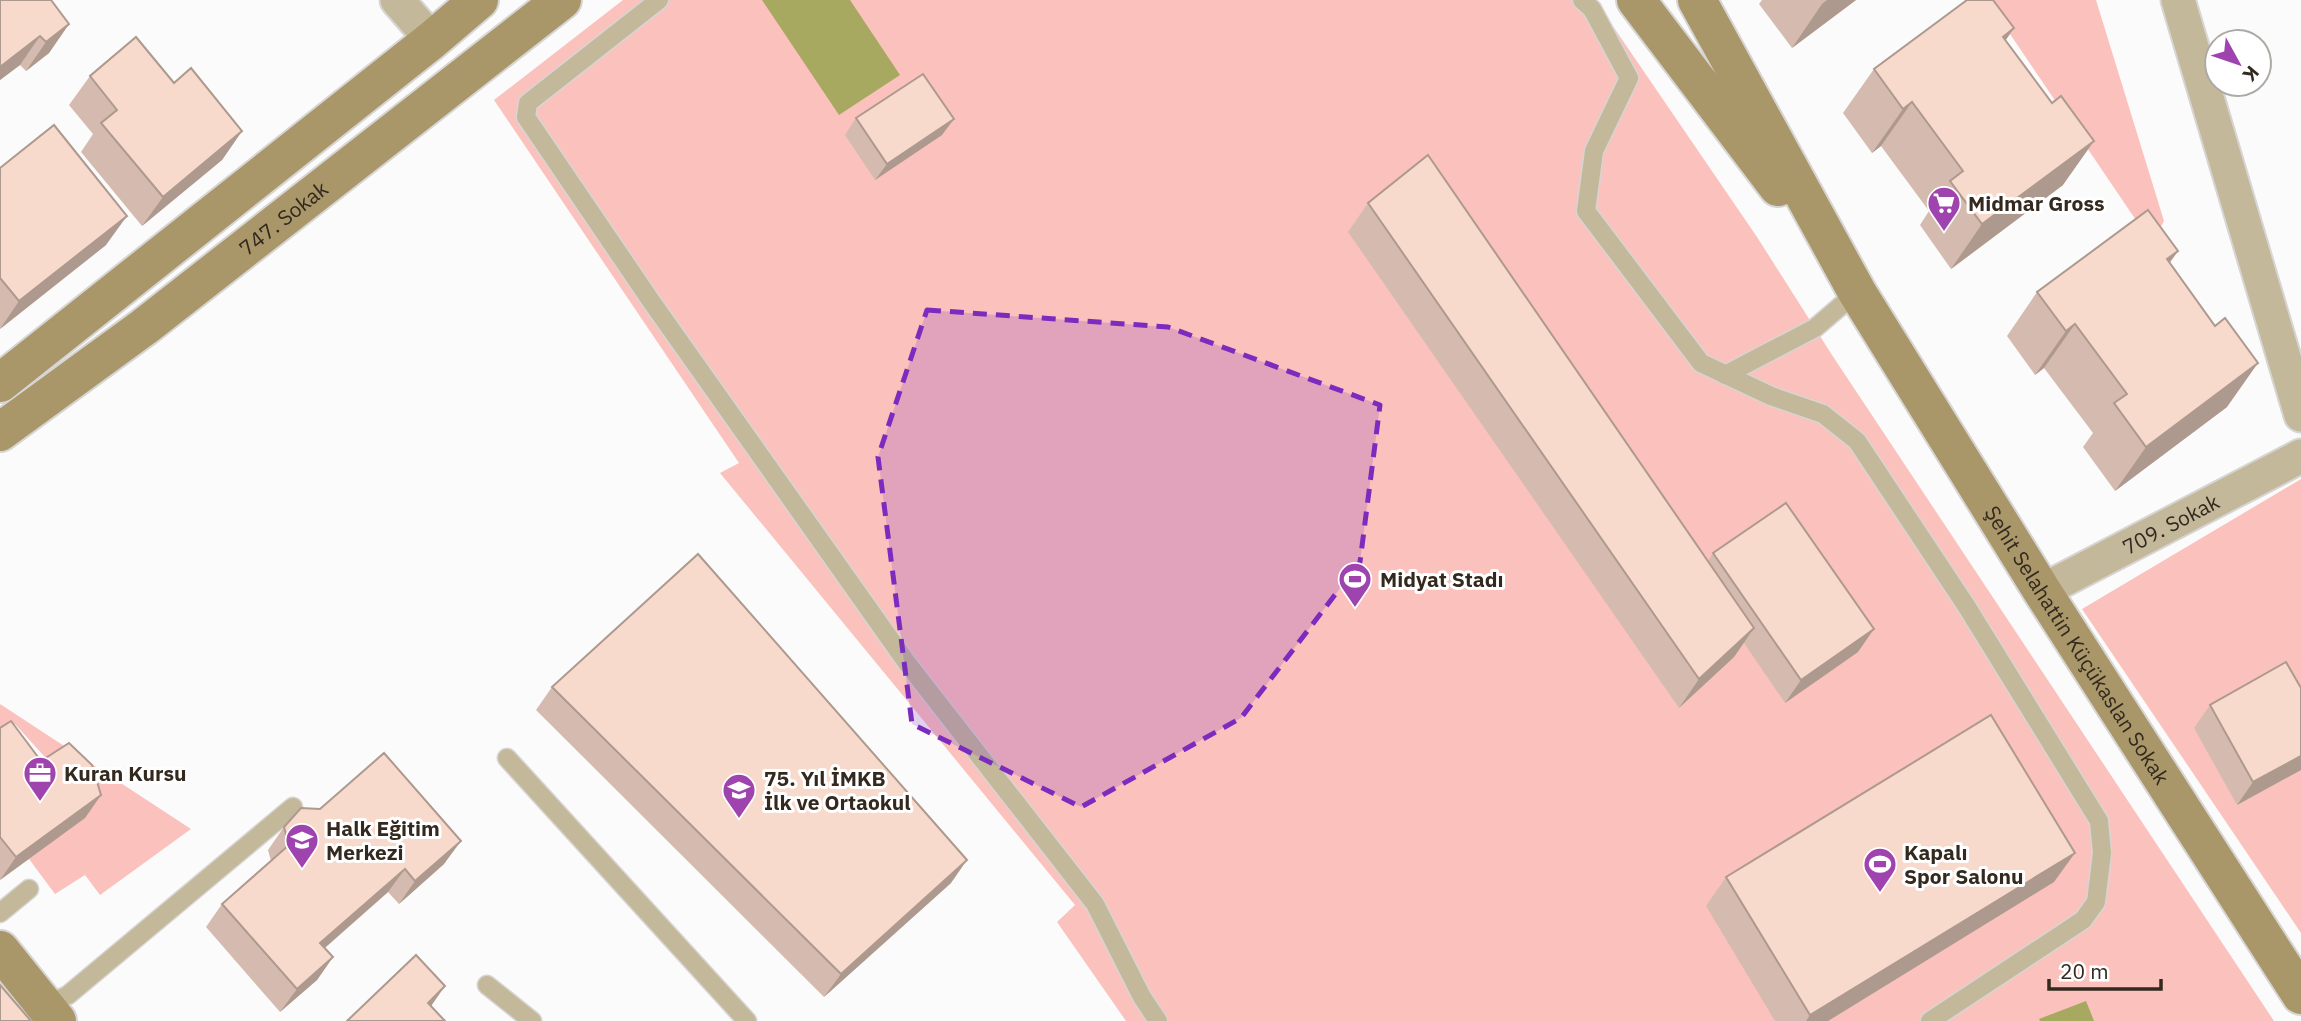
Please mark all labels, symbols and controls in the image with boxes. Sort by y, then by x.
north arrow [2203,28,2273,98]
text: K [2238,61,2264,87]
street label: 747. Sokak [233,174,334,262]
supermarket icon: Midmar Gross [1925,184,1963,233]
place label: Midmar Gross [1968,189,2104,217]
street label: 709. Sokak [2117,487,2224,561]
street label: Şehit Selahattin Küçükaslan Sokak [1979,500,2176,790]
sports icon: Midyat Stadı [1336,560,1374,609]
place label: Midyat Stadı [1380,565,1503,593]
office icon: Kuran Kursu [21,754,59,803]
place label: Kuran Kursu [64,759,187,787]
place label: 75. Yıl İMKB İlk ve Ortaokul [764,764,911,816]
school or university icon: 75. Yıl İMKB İlk ve Ortaokul [720,771,758,820]
place label: Halk Eğitim Merkezi [326,814,440,866]
school or university icon: Halk Eğitim Merkezi [283,821,321,870]
place label: Kapalı Spor Salonu [1904,838,2023,890]
sports icon: Kapalı Spor Salonu [1861,845,1899,894]
scale bar [2049,948,2161,992]
text: 20 m [2060,957,2109,985]

